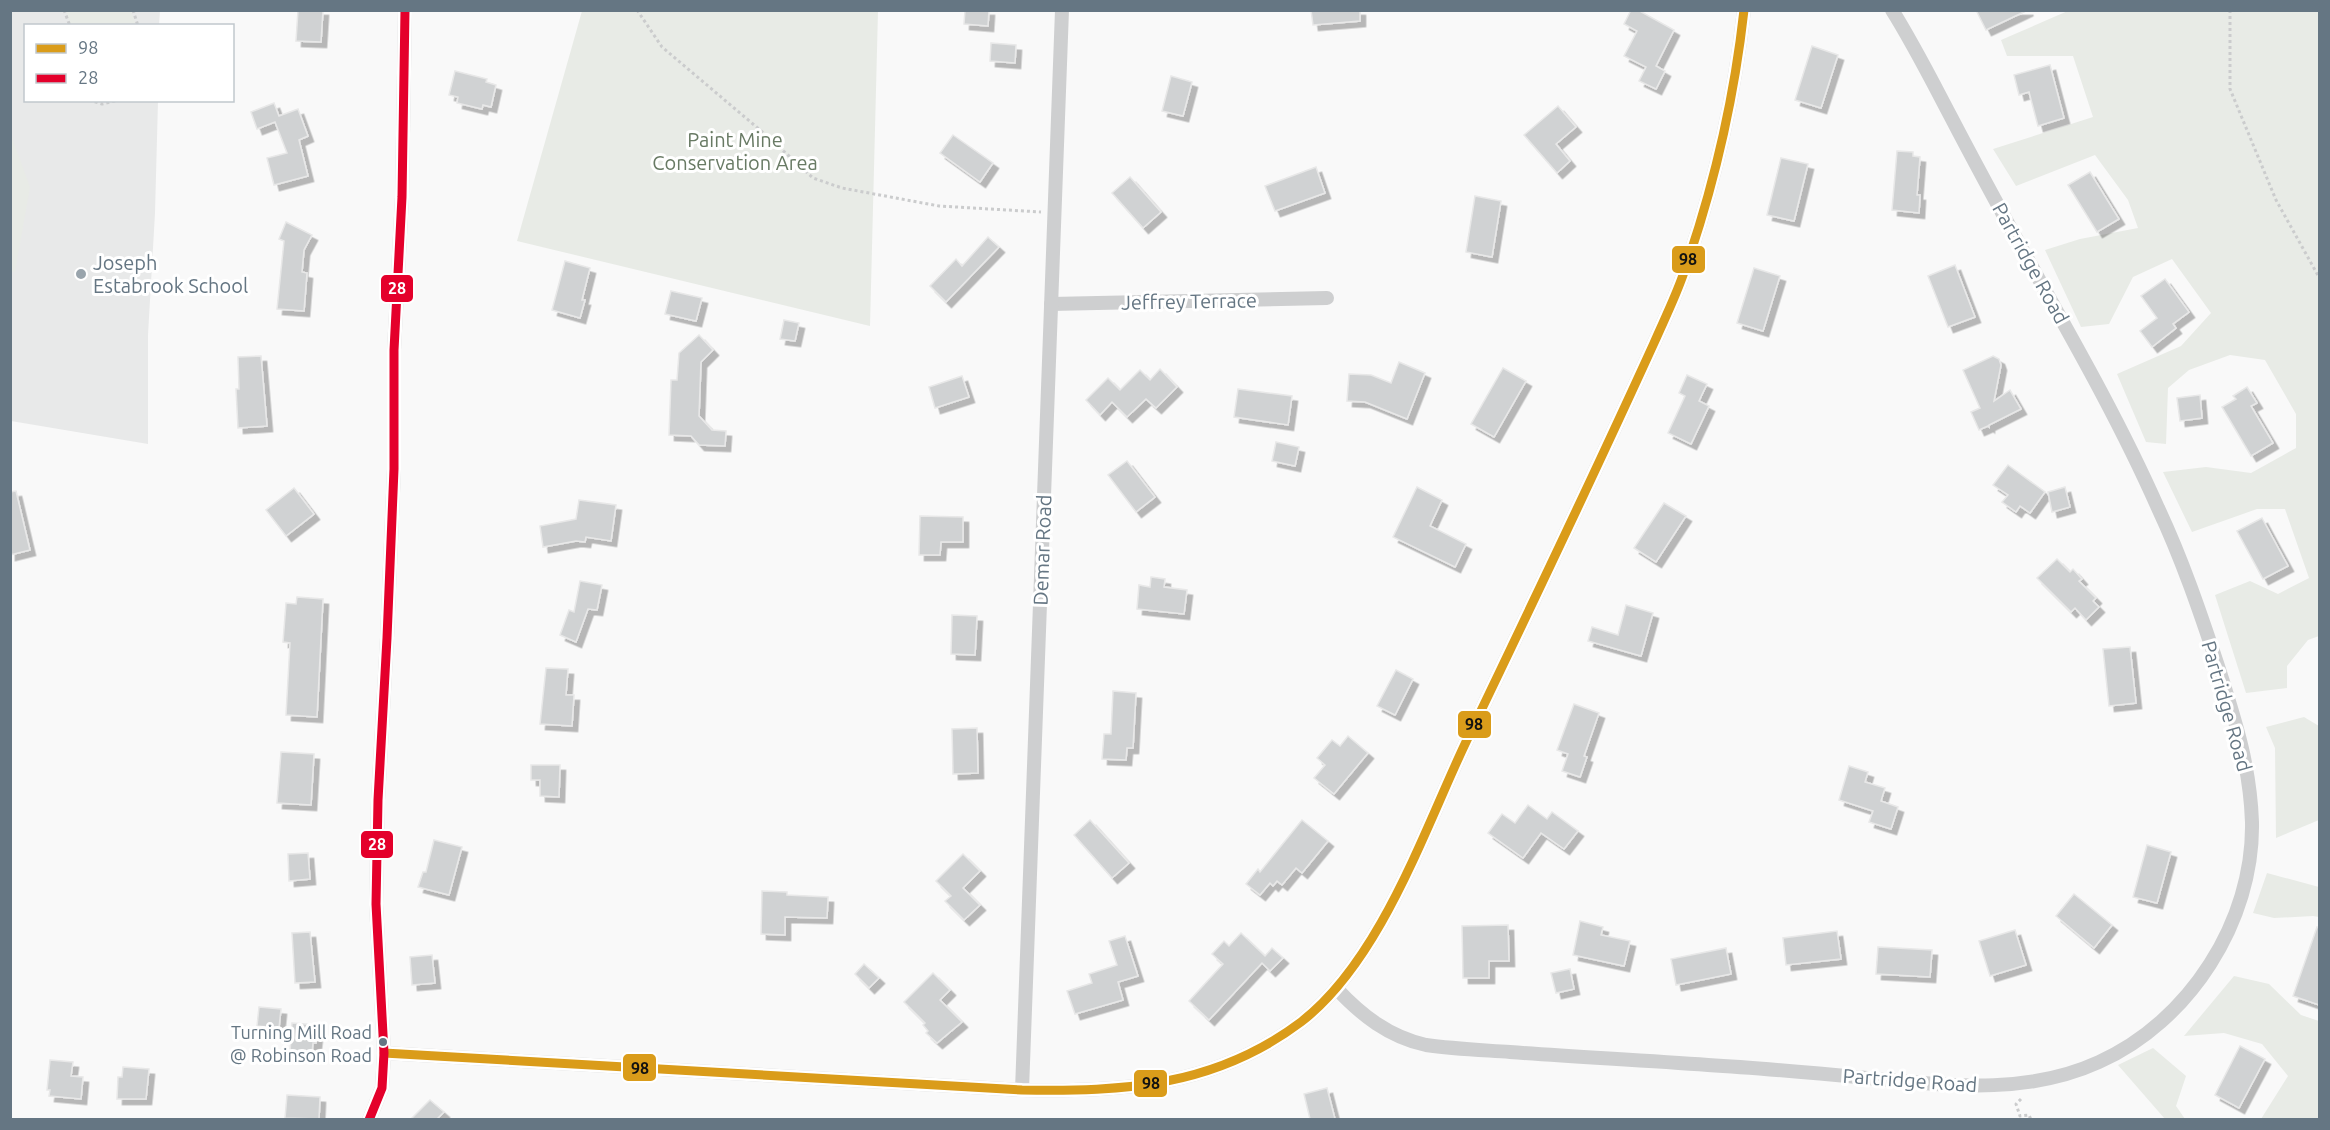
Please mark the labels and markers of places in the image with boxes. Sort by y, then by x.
place label: Joseph Estabrook School [93,251,248,297]
marker: Joseph Estabrook School [74,267,88,281]
place label: Turning Mill Road @ Robinson Road [230,1022,372,1065]
marker: Turning Mill Road @ Robinson Road [377,1036,389,1048]

